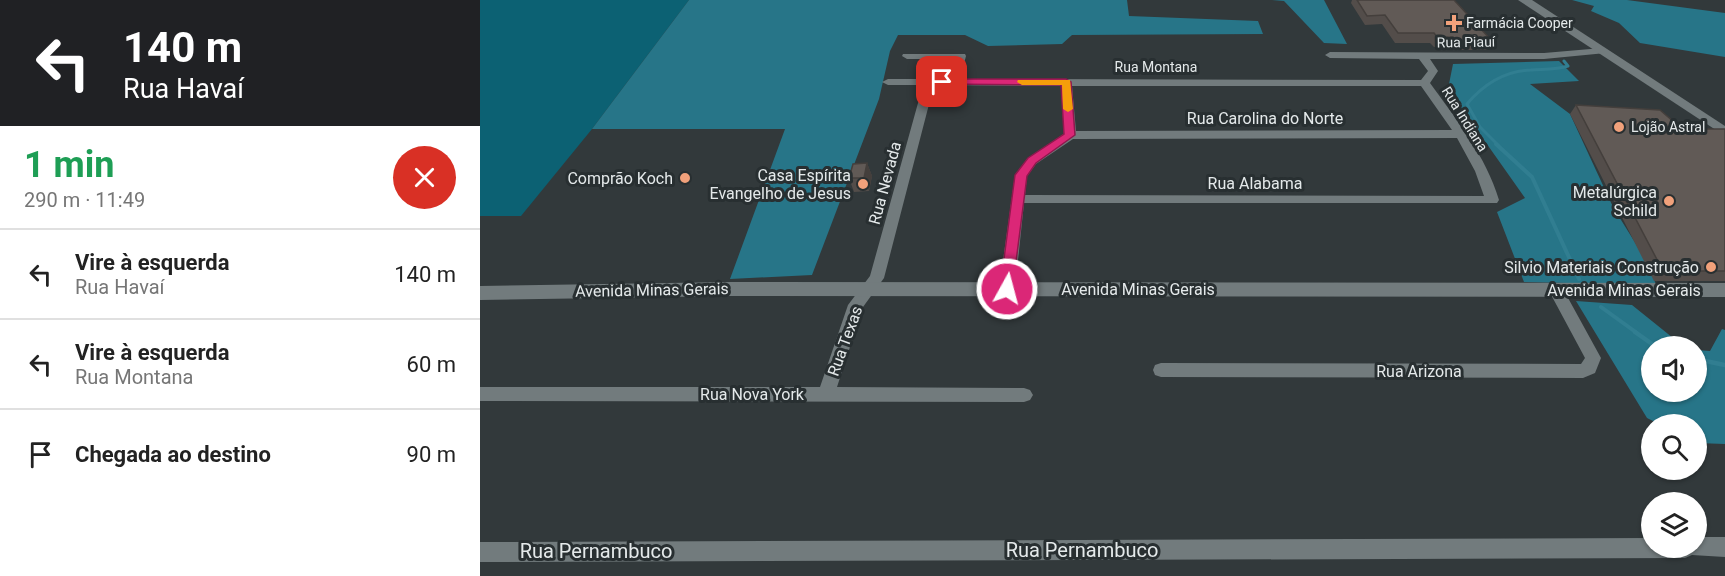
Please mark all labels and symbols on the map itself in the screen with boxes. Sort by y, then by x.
place label: Farmácia Cooper [1466,15,1573,31]
marker: Farmácia Cooper [1447,16,1461,30]
street label: Rua Piauí [1437,33,1496,51]
pin [916,56,967,107]
street label: Rua Montana [1115,59,1197,75]
street label: Rua Indiana [1439,84,1491,154]
street label: Rua Carolina do Norte [1187,109,1343,128]
place label: Lojão Astral [1631,119,1705,135]
marker: Lojão Astral [1612,120,1626,134]
street label: Rua Nevada [865,139,905,227]
place label: Casa Espírita Evangelho de Jesus [710,166,851,203]
place label: Comprão Koch [567,169,673,188]
marker: Comprão Koch [678,171,692,185]
street label: Rua Alabama [1208,174,1302,193]
marker: Casa Espírita Evangelho de Jesus [856,177,870,191]
place label: Metalúrgica Schild [1573,183,1657,220]
marker: Metalúrgica Schild [1662,194,1676,208]
position arrow [975,257,1039,321]
place label: Silvio Materiais Construção [1504,258,1699,277]
marker: Silvio Materiais Construção [1704,260,1718,274]
street label: Avenida Minas Gerais [575,279,729,301]
street label: Avenida Minas Gerais [1061,280,1215,299]
street label: Avenida Minas Gerais [1547,281,1701,300]
street label: Rua Texas [824,303,866,379]
street label: Rua Arizona [1376,362,1462,381]
street label: Rua Nova York [700,385,805,404]
street label: Rua Pernambuco [1006,538,1158,562]
street label: Rua Pernambuco [520,539,672,563]

